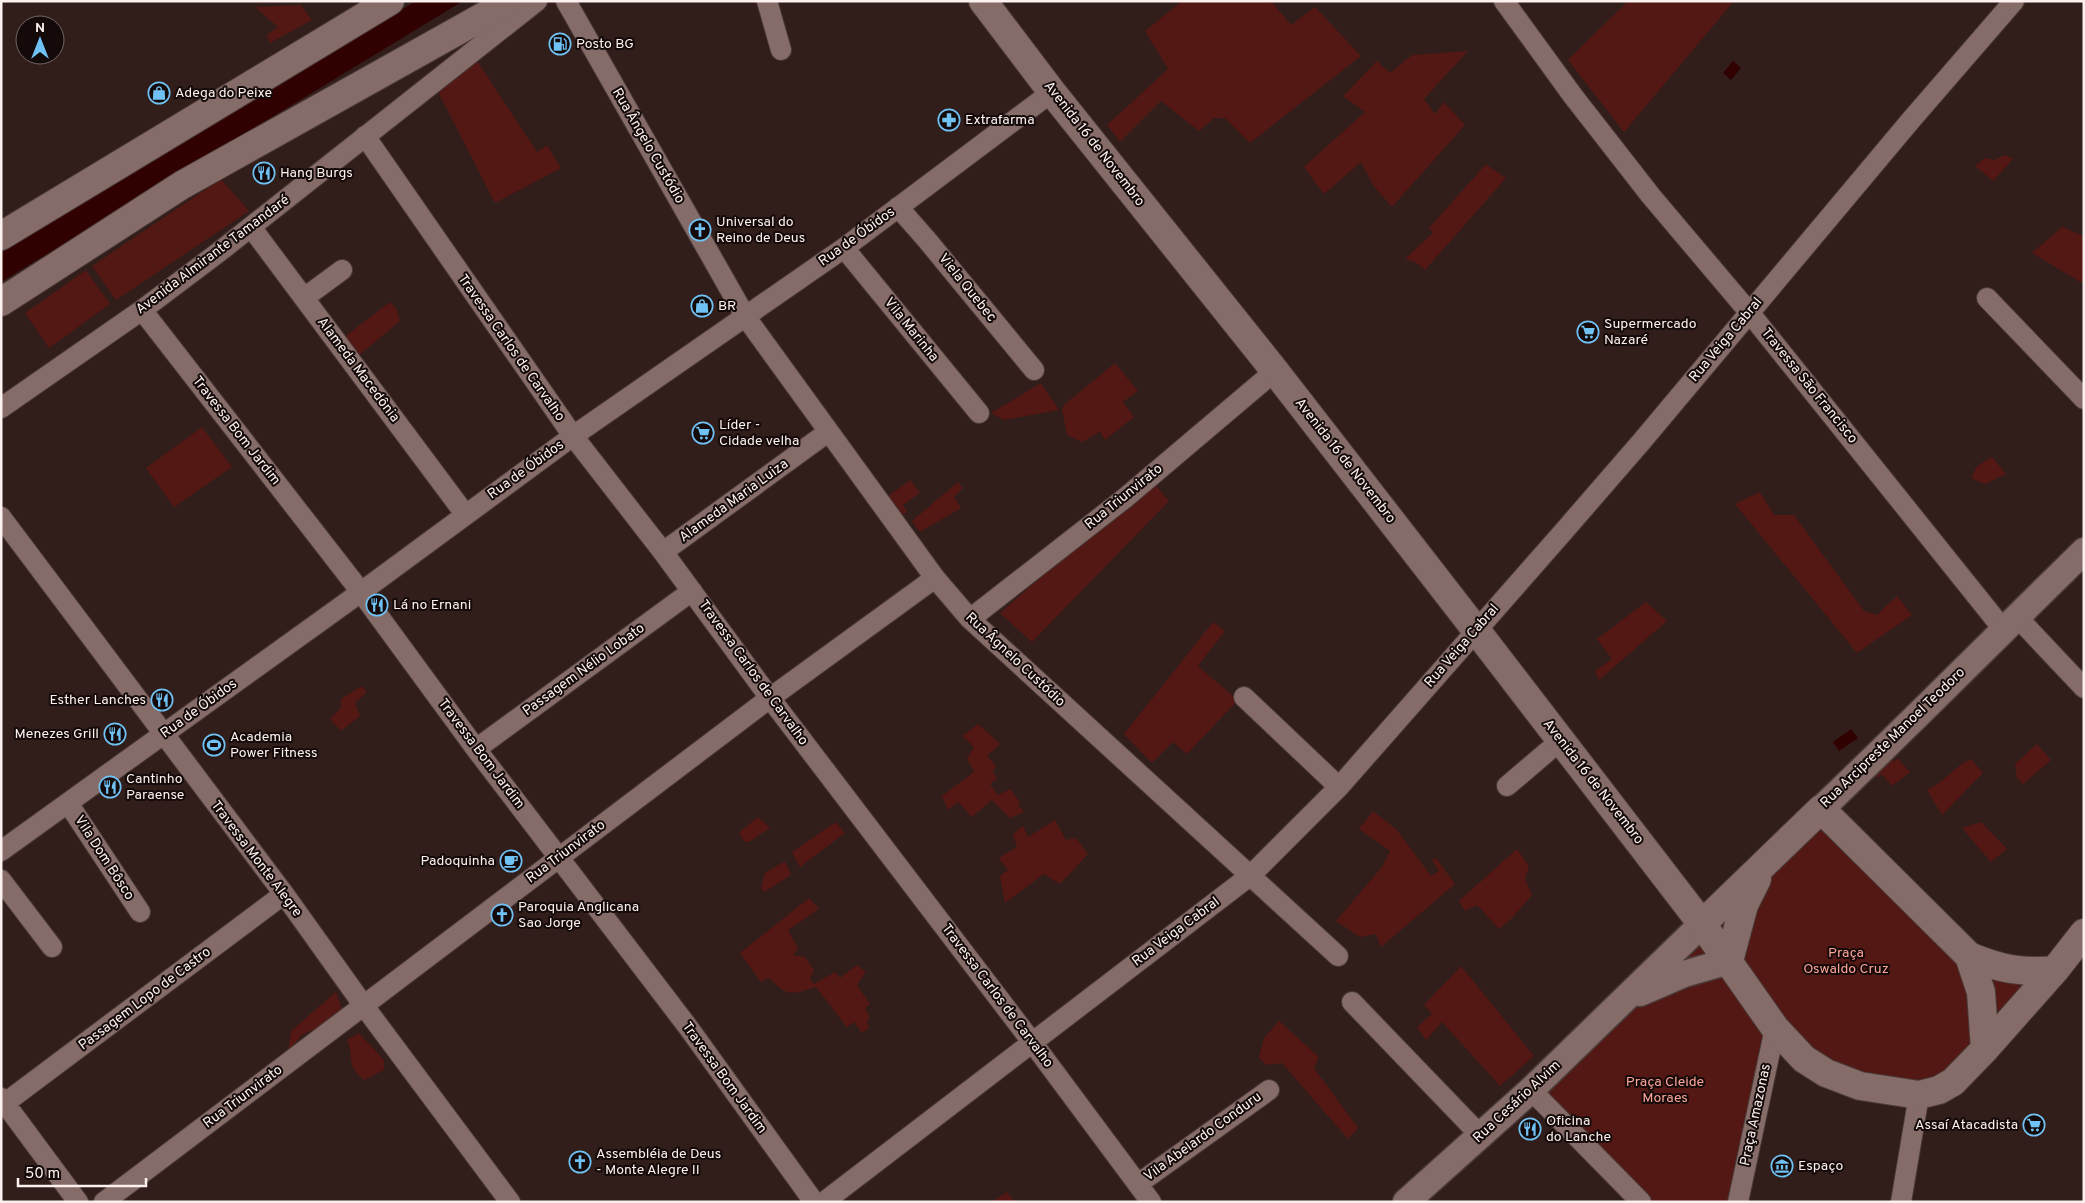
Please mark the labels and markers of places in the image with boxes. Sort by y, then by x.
fuel station icon: Posto BG [548,32,572,56]
place label: Posto BG [576,36,634,53]
shop icon: Adega do Peixe [147,81,171,105]
place label: Adega do Peixe [175,85,272,102]
pharmacy icon: Extrafarma [937,108,961,132]
place label: Extrafarma [965,112,1035,129]
restaurant icon: Hang Burgs [252,161,276,185]
place label: Hang Burgs [280,165,353,182]
place label: Universal do Reino de Deus [716,214,805,247]
church icon: Universal do Reino de Deus [688,218,712,242]
shop icon: BR [690,294,714,318]
place label: BR [718,298,736,315]
place label: Supermercado Nazaré [1604,316,1697,349]
supermarket icon: Supermercado Nazaré [1576,320,1600,344]
place label: Líder - Cidade velha [719,417,799,450]
supermarket icon: Líder - Cidade velha [691,421,715,445]
restaurant icon: Lá no Ernani [365,593,389,617]
place label: Lá no Ernani [393,597,471,614]
restaurant icon: Esther Lanches [150,688,174,712]
place label: Esther Lanches [49,692,146,709]
restaurant icon: Menezes Grill [103,722,127,746]
place label: Menezes Grill [14,726,99,743]
place label: Academia Power Fitness [230,729,318,762]
sports icon: Academia Power Fitness [202,733,226,757]
place label: Cantinho Paraense [126,771,184,804]
restaurant icon: Cantinho Paraense [98,775,122,799]
cafe icon: Padoquinha [499,849,523,873]
place label: Padoquinha [420,853,495,870]
place label: Paroquia Anglicana Sao Jorge [518,899,639,932]
church icon: Paroquia Anglicana Sao Jorge [490,903,514,927]
place label: Oficina do Lanche [1546,1113,1611,1146]
supermarket icon: Assaí Atacadista [2022,1113,2046,1137]
restaurant icon: Oficina do Lanche [1518,1117,1542,1141]
place label: Assaí Atacadista [1915,1117,2018,1134]
place label: Assembléia de Deus - Monte Alegre II [596,1146,721,1179]
church icon: Assembléia de Deus - Monte Alegre II [568,1150,592,1174]
museum icon: Espaço [1770,1154,1794,1178]
place label: Espaço [1798,1158,1843,1175]

